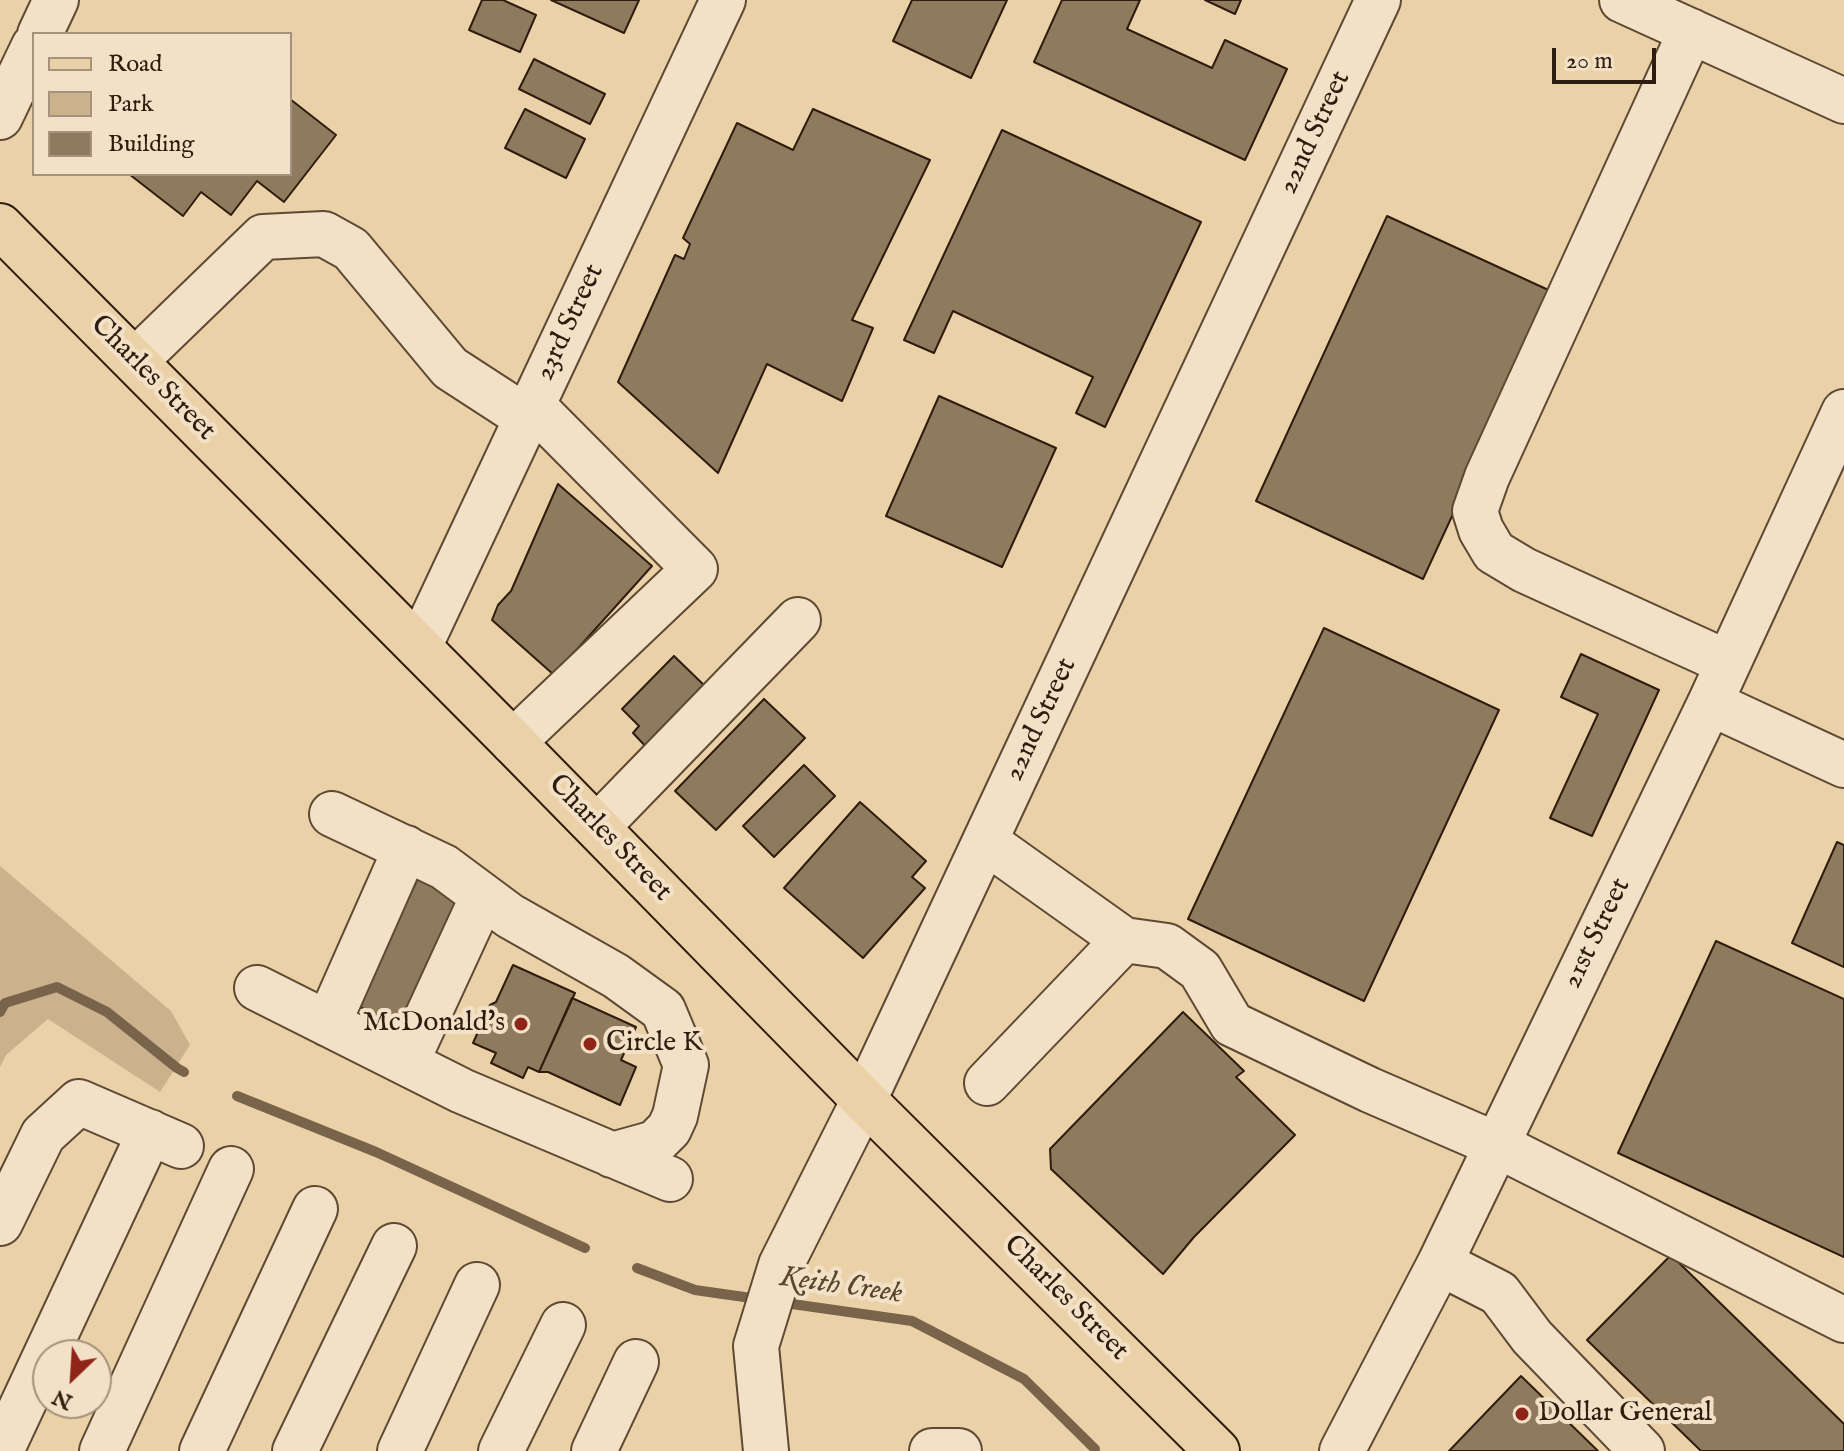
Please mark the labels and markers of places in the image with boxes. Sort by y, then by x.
place label: McDonald's [363,1007,505,1041]
marker: McDonald's [512,1015,530,1033]
place label: Circle K [606,1027,702,1061]
marker: Circle K [581,1035,599,1053]
place label: Dollar General [1538,1397,1712,1431]
marker: Dollar General [1513,1405,1531,1423]

